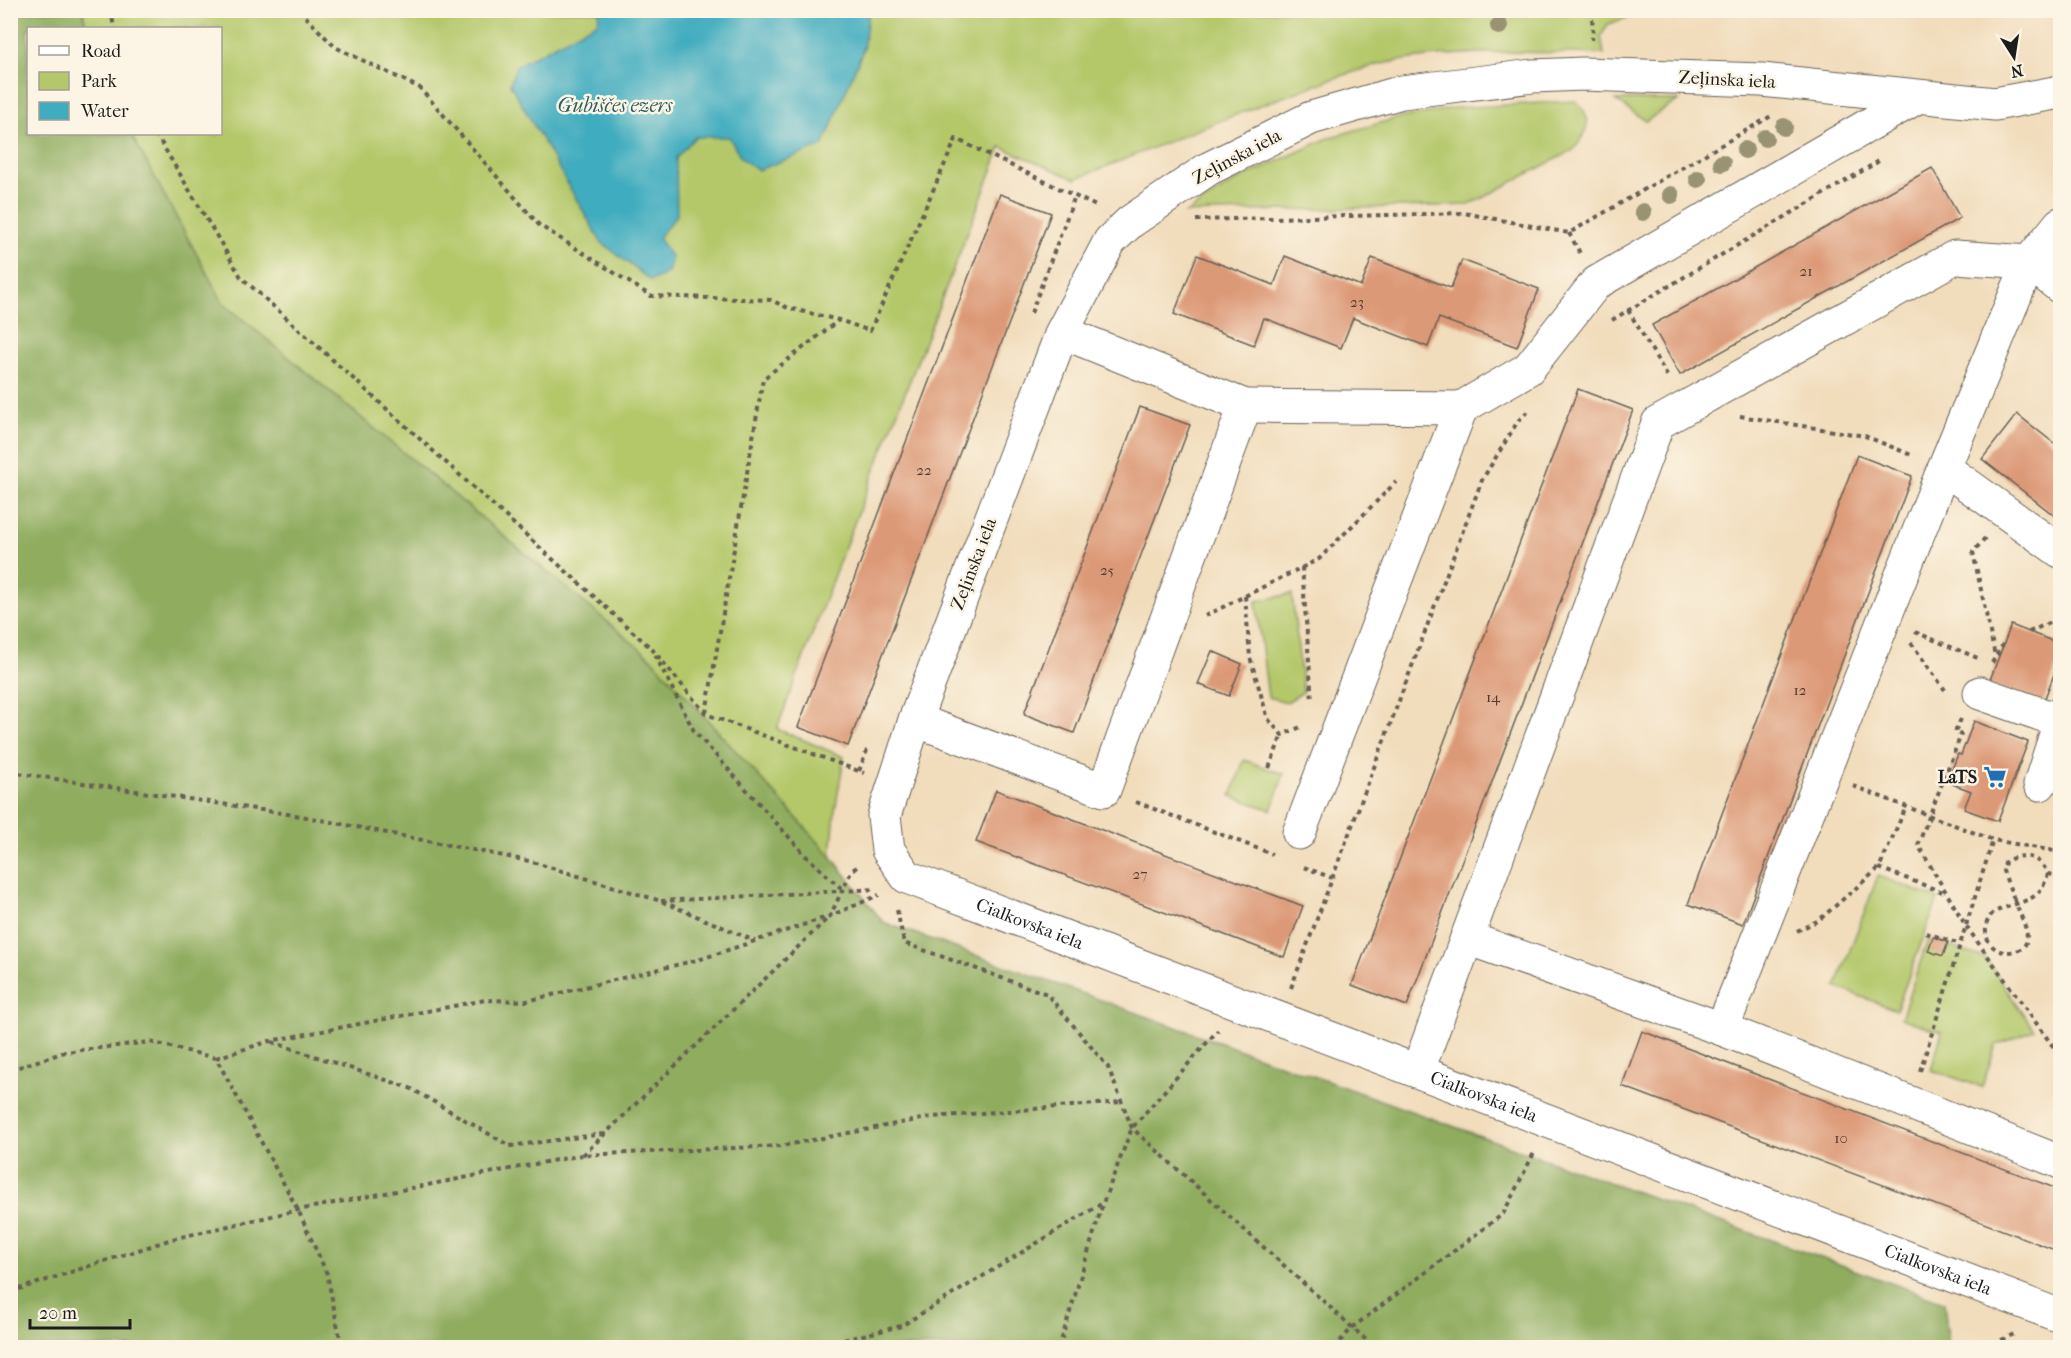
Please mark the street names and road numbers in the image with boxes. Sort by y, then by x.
street label: Zeļinska iela [1678,67,1777,93]
street label: Zeļinska iela [1189,125,1285,189]
street label: Zeļinska iela [947,514,1001,613]
street label: Cialkovska iela [973,894,1087,954]
street label: Cialkovska iela [1427,1067,1541,1127]
street label: Cialkovska iela [1881,1240,1995,1300]

